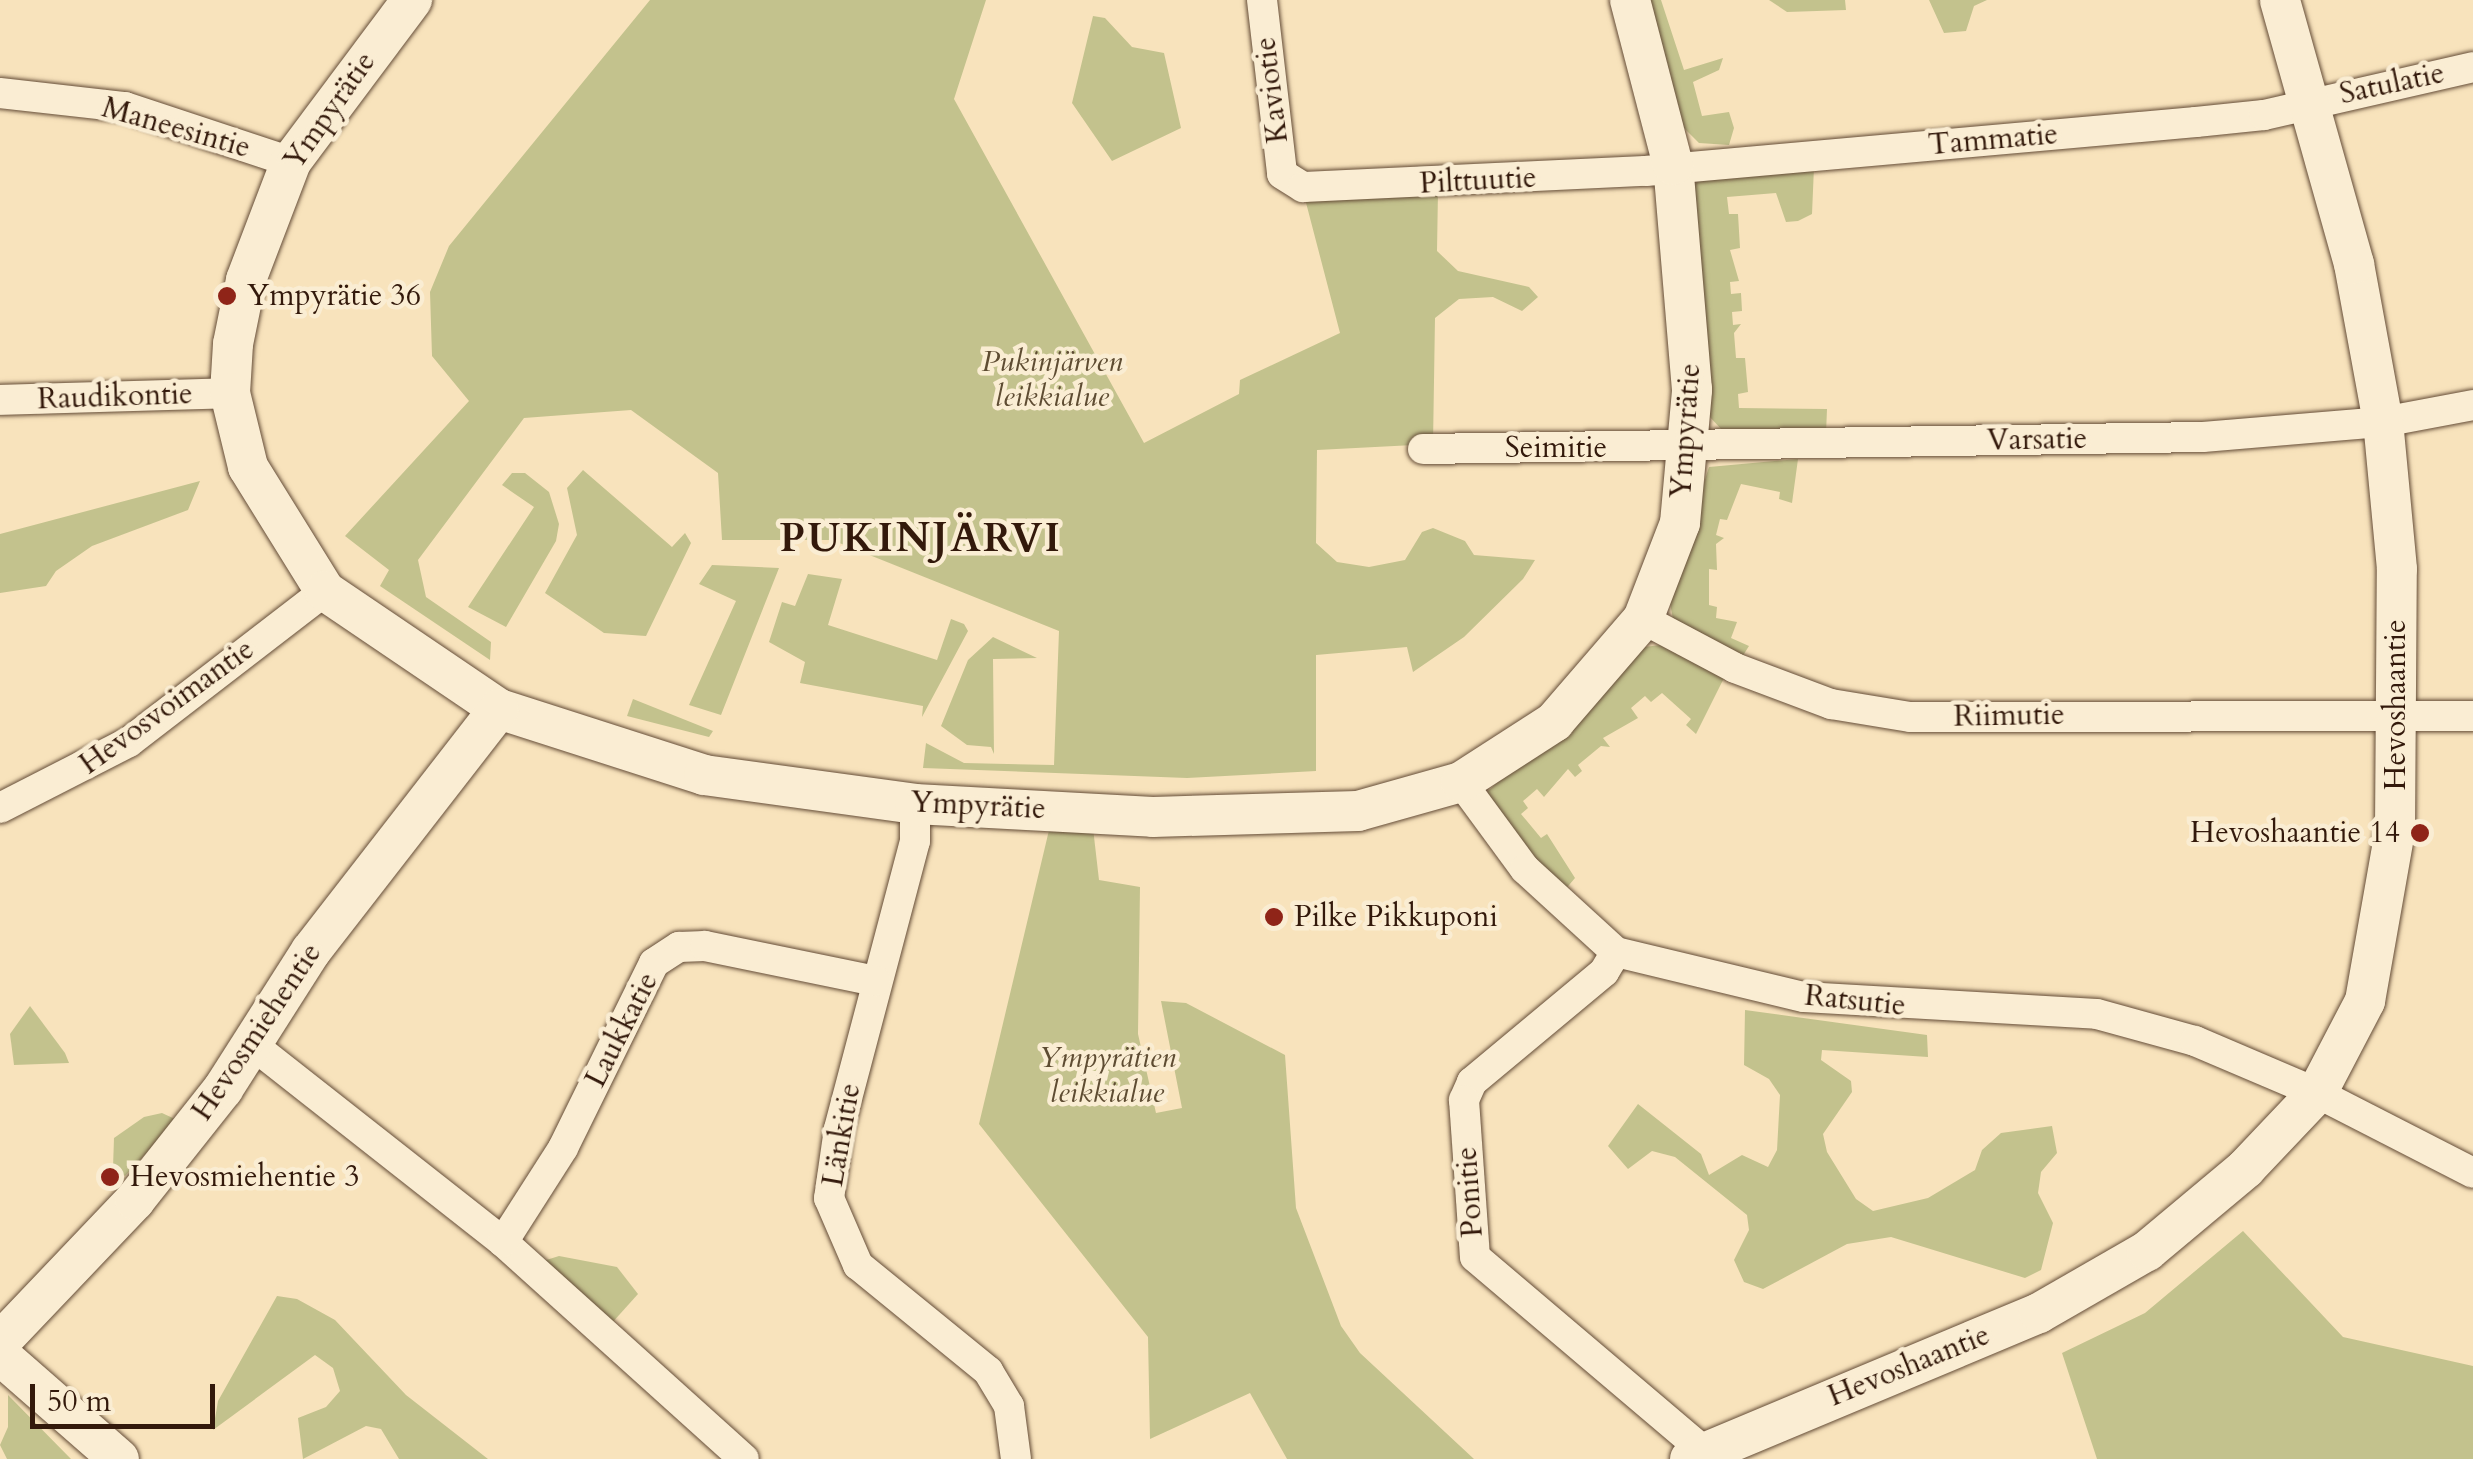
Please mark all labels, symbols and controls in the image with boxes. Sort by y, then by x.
street label: Kaviotie [1248,35,1296,145]
street label: Ympyrätie [276,45,384,177]
street label: Satulatie [2336,55,2448,113]
street label: Maneesintie [98,90,254,166]
street label: Tammatie [1927,116,2059,164]
street label: Pilttuutie [1419,160,1537,202]
place label: Ympyrätie 36 [247,278,421,314]
marker: Ympyrätie 36 [216,285,238,307]
park label: Pukinjärven leikkialue [981,344,1123,414]
street label: Ympyrätie [1663,362,1709,500]
street label: Raudikontie [37,376,193,418]
street label: Varsatie [1986,421,2088,459]
street label: Seimitie [1505,430,1607,466]
district label: PUKINJÄRVI [780,515,1062,563]
street label: Hevoshaantie [2378,619,2414,791]
street label: Hevosvoimantie [73,632,261,782]
street label: Riimutie [1953,697,2065,735]
street label: Ympyrätie [910,784,1046,828]
place label: Hevoshaantie 14 [2190,815,2400,851]
marker: Hevoshaantie 14 [2409,822,2431,844]
place label: Pilke Pikkuponi [1294,899,1498,935]
marker: Pilke Pikkuponi [1263,906,1285,928]
street label: Hevosmiehentie [184,936,330,1128]
street label: Laukkatie [578,967,666,1093]
street label: Ratsutie [1803,978,1907,1024]
park label: Ympyrätien leikkialue [1038,1040,1176,1110]
street label: Länkitie [815,1080,869,1190]
street label: Ponitie [1449,1145,1491,1239]
place label: Hevosmiehentie 3 [130,1159,360,1195]
marker: Hevosmiehentie 3 [99,1166,121,1188]
street label: Hevoshaantie [1823,1317,1995,1415]
scale bar [35,1364,220,1426]
text: 50 m [47,1381,111,1422]

